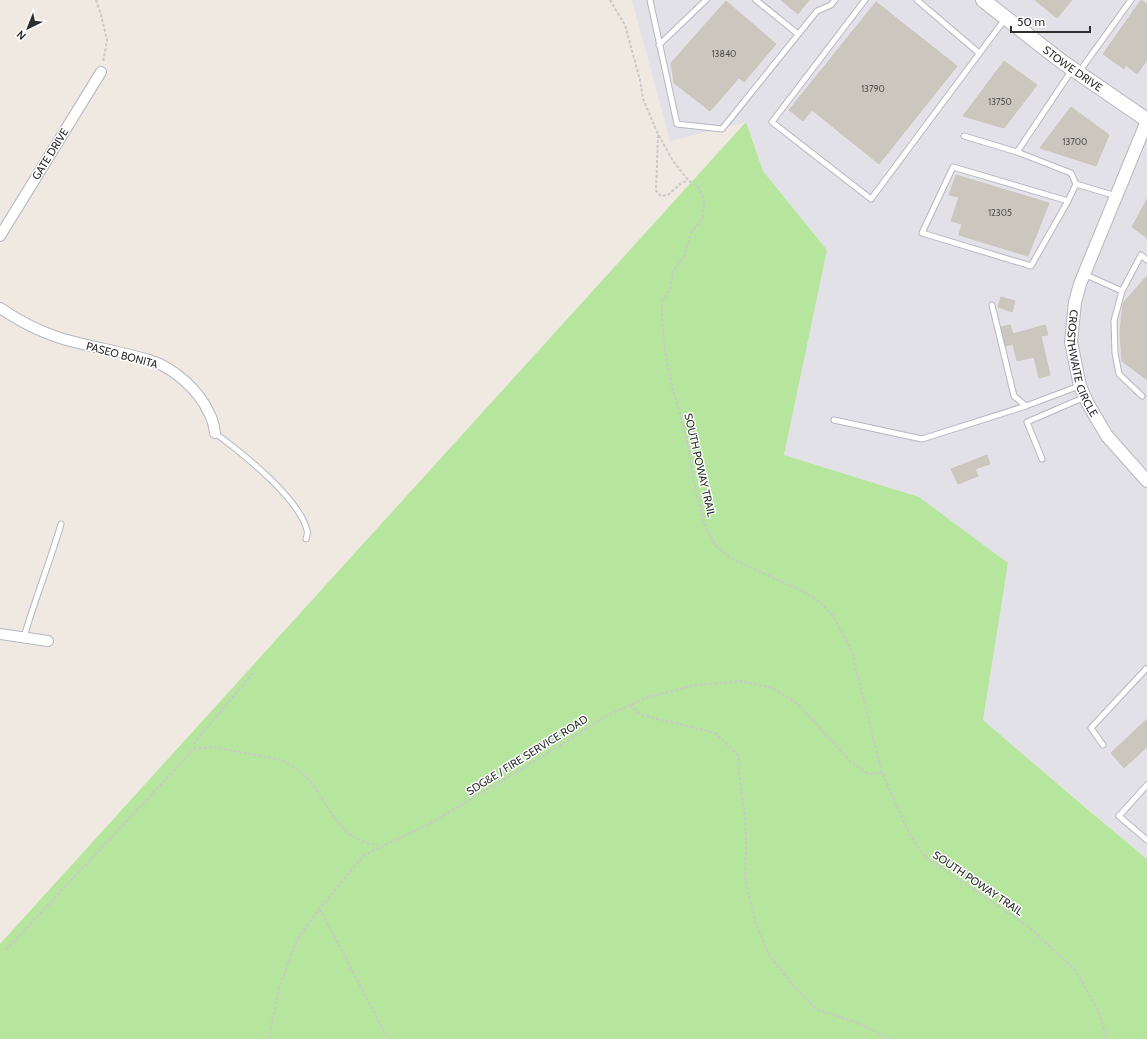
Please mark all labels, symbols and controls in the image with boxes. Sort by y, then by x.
north arrow [8,8,48,48]
scale bar [1011,8,1090,34]
text: 50 m [1017,14,1045,29]
text: N [14,28,29,43]
street label: STOWE DRIVE [1040,43,1105,94]
house number: 13840 [712,48,736,59]
house number: 13790 [861,83,885,94]
house number: 13750 [988,96,1012,107]
street label: GATE DRIVE [29,126,71,182]
house number: 13700 [1063,136,1087,147]
house number: 12305 [988,207,1012,218]
street label: CROSTHWAITE CIRCLE [1064,309,1101,419]
street label: PASEO BONITA [85,339,160,371]
street label: SOUTH POWAY TRAIL [681,412,719,519]
street label: SDG&E / FIRE SERVICE ROAD [464,712,590,798]
street label: SOUTH POWAY TRAIL [930,848,1026,919]

